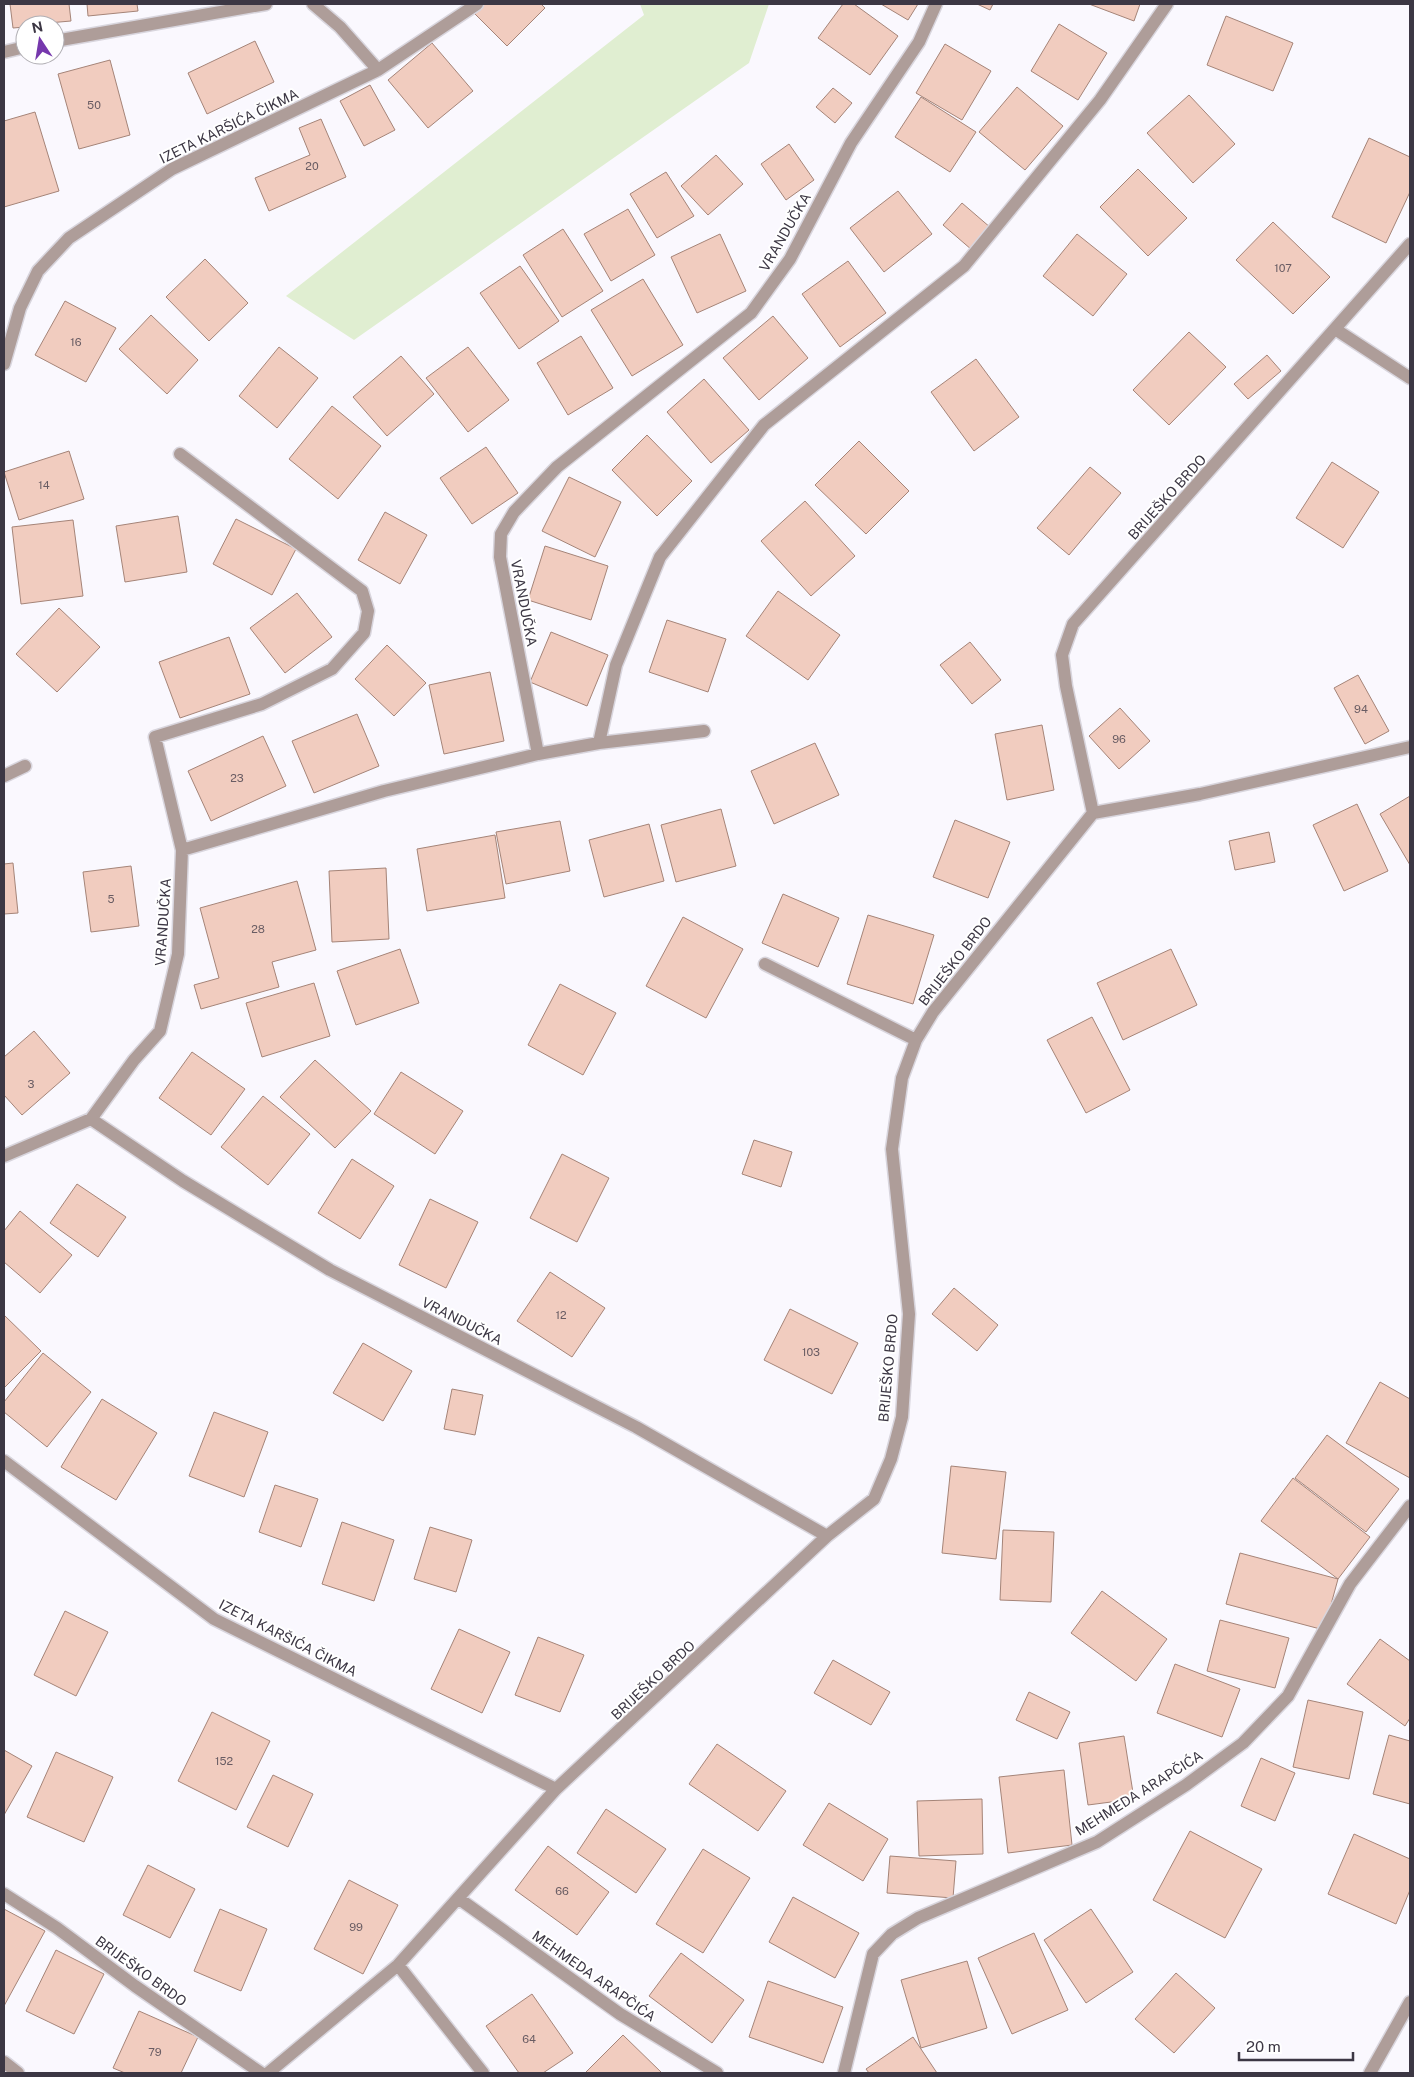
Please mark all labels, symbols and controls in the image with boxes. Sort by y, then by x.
north arrow [15,15,65,65]
text: N [30,18,44,36]
street label: IZETA KARŠIĆA ČIKMA [156,84,301,167]
house number: 50 [87,99,101,111]
house number: 20 [305,160,319,172]
street label: VRANDUČKA [755,189,814,274]
house number: 107 [1274,262,1292,274]
house number: 16 [70,336,82,348]
street label: BRIJEŠKO BRDO [1124,451,1209,543]
house number: 14 [38,479,50,491]
street label: VRANDUČKA [508,558,541,648]
house number: 94 [1354,703,1368,715]
house number: 96 [1112,733,1126,745]
house number: 23 [230,772,244,784]
street label: VRANDUČKA [151,877,174,967]
house number: 5 [107,893,115,905]
street label: BRIJEŠKO BRDO [914,913,995,1009]
house number: 28 [251,923,265,935]
house number: 3 [28,1078,35,1090]
street label: VRANDUČKA [419,1293,505,1348]
house number: 12 [555,1309,567,1321]
street label: BRIJEŠKO BRDO [874,1313,901,1423]
house number: 103 [802,1346,820,1358]
street label: IZETA KARŠIĆA ČIKMA [216,1594,361,1680]
street label: BRIJEŠKO BRDO [607,1636,698,1723]
street label: MEHMEDA ARAPČIĆA [1071,1746,1206,1839]
house number: 152 [215,1755,233,1767]
house number: 66 [555,1885,569,1897]
house number: 99 [349,1921,363,1933]
street label: MEHMEDA ARAPČIĆA [529,1926,660,2025]
street label: BRIJEŠKO BRDO [92,1932,190,2009]
scale bar [1239,2030,1353,2062]
house number: 64 [522,2033,536,2045]
text: 20 m [1246,2038,1281,2055]
house number: 79 [148,2046,162,2058]

